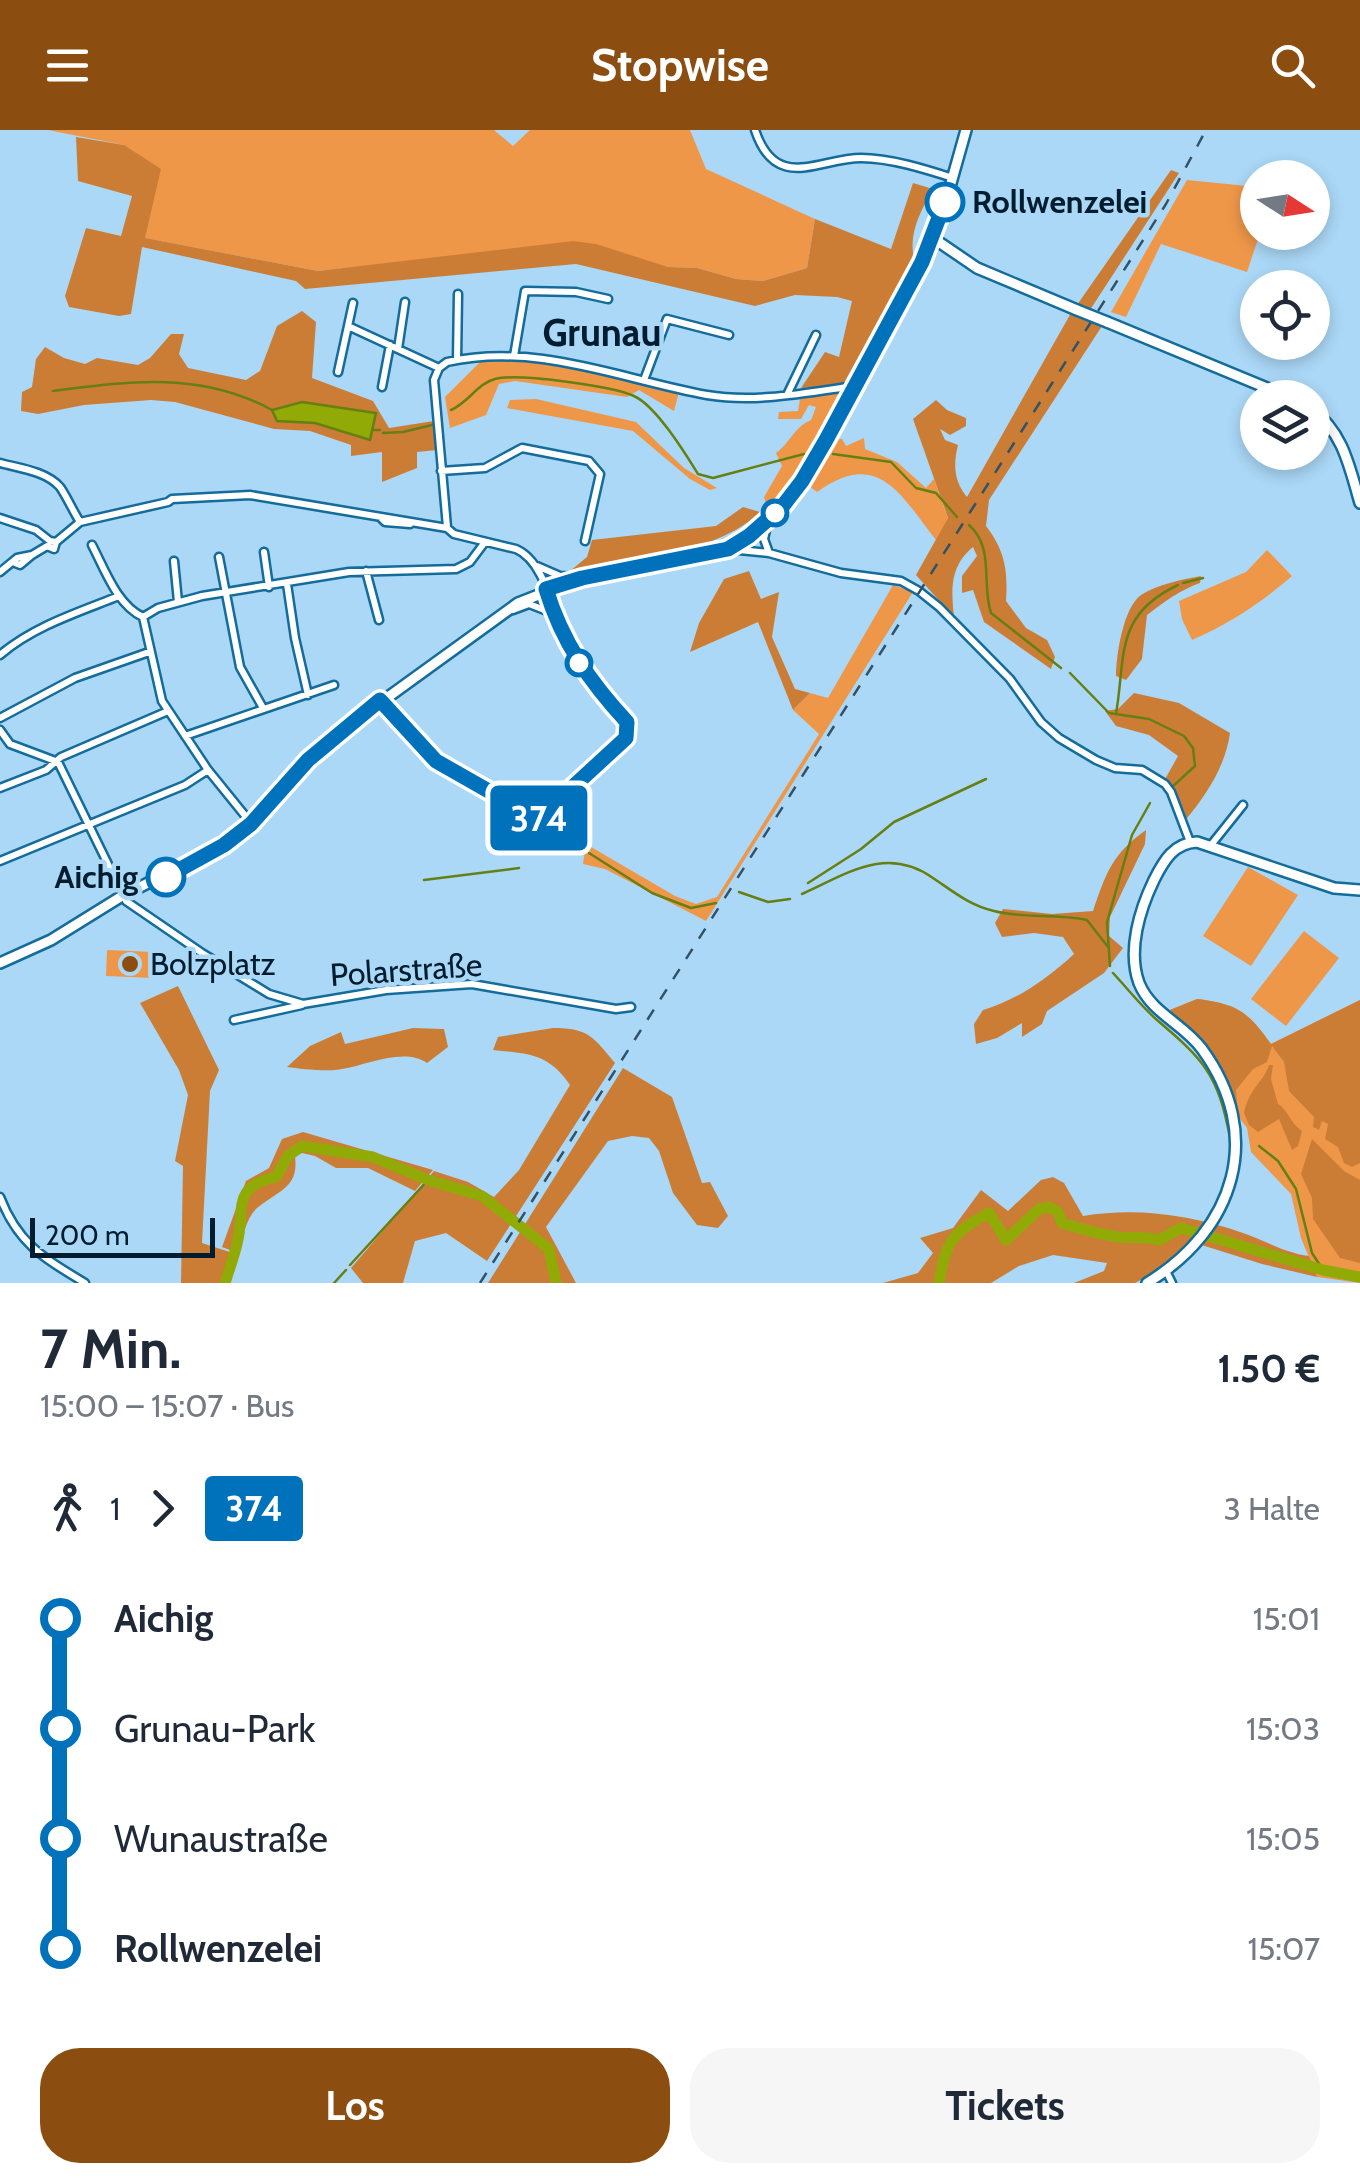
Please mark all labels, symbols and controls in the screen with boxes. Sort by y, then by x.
icon: menu [40,38,95,93]
text: Stopwise [591,38,769,92]
icon: search [1265,38,1320,93]
north arrow [1240,160,1330,250]
map controls [1240,160,1330,470]
place label: Rollwenzelei [972,182,1147,221]
marker: Rollwenzelei [926,183,964,221]
button: locate [1240,270,1330,360]
district label: Grunau [542,309,662,356]
button: layers [1240,380,1330,470]
unlabelled marker [762,500,788,526]
unlabelled marker [566,650,592,676]
line badge: 374 [482,786,596,850]
text: 374 [510,797,568,840]
place label: Aichig [54,857,138,896]
marker: Aichig [147,858,185,896]
place label: Bolzplatz [150,944,276,983]
street label: Polarstraße [329,945,483,994]
marker: Bolzplatz [119,953,141,975]
scale bar [30,1213,215,1258]
text: 200 m [45,1218,130,1252]
text: 7 Min. [40,1315,181,1382]
text: 1.50 € [1217,1345,1320,1392]
text: 15:00 – 15:07 · Bus [40,1386,294,1425]
icon: walk [40,1481,95,1536]
icon: forward [135,1481,190,1536]
text: 374 [225,1487,283,1530]
text: 1 [110,1489,120,1528]
text: 3 Halte [1223,1489,1320,1528]
text: Aichig [114,1595,213,1642]
text: 15:01 [1253,1599,1320,1638]
text: Grunau-Park [114,1705,315,1752]
text: 15:03 [1246,1709,1320,1748]
text: Wunaustraße [114,1815,328,1862]
text: 15:05 [1246,1819,1320,1858]
text: Rollwenzelei [114,1925,322,1972]
text: 15:07 [1248,1929,1320,1968]
button: Los [40,2048,670,2163]
button: Tickets [690,2048,1320,2163]

